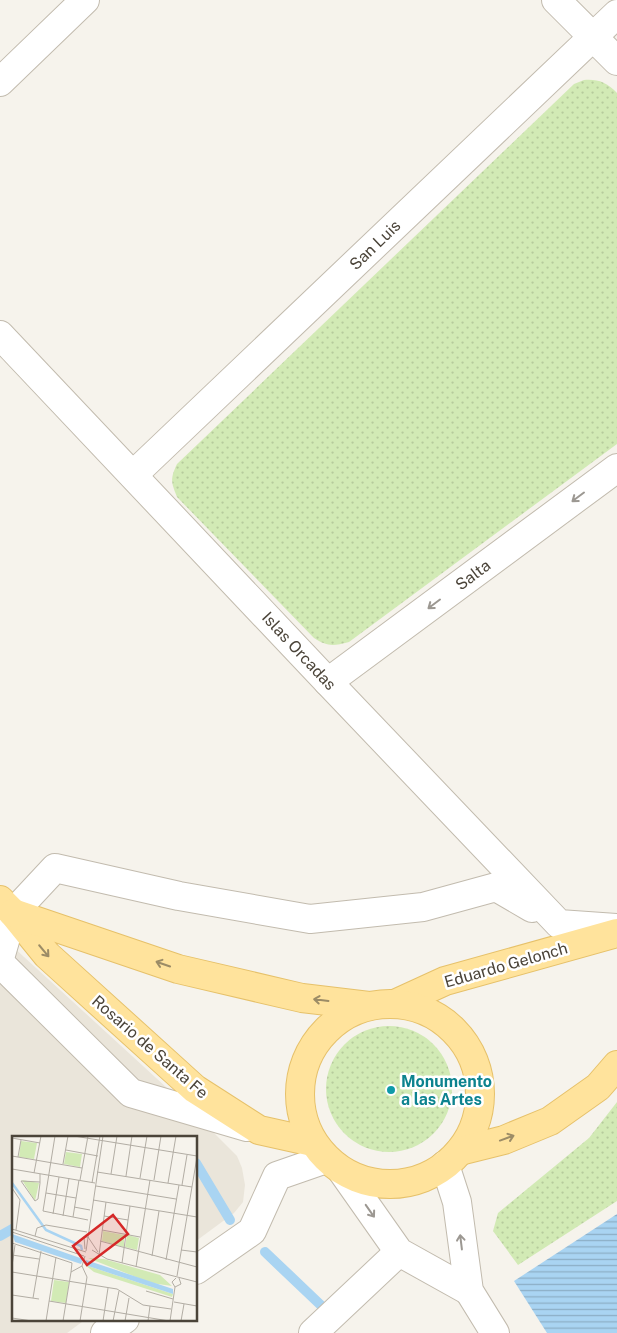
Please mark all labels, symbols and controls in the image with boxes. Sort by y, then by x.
street label: San Luis [346,216,404,274]
one-way arrow [572,491,585,502]
street label: Salta [452,556,494,594]
one-way arrow [427,599,441,609]
street label: Islas Orcadas [258,608,340,694]
street label: Eduardo Gelonch [442,938,570,992]
one-way arrow [38,944,49,957]
one-way arrow [155,959,171,968]
street label: Rosario de Santa Fe [88,991,212,1103]
one-way arrow [313,995,329,1005]
place label: Monumento a las Artes [401,1072,492,1109]
marker: Monumento a las Artes [385,1084,397,1096]
one-way arrow [499,1133,514,1142]
inset map [12,1136,198,1320]
one-way arrow [365,1204,375,1218]
one-way arrow [456,1235,466,1251]

